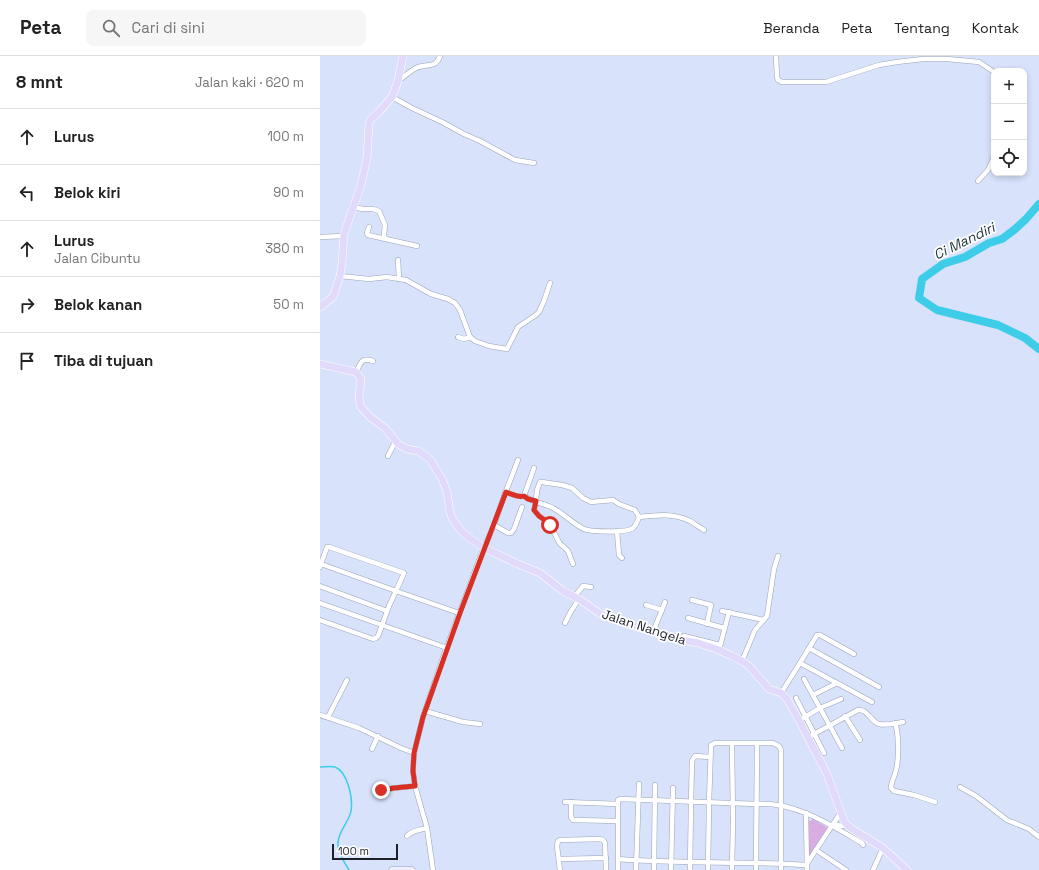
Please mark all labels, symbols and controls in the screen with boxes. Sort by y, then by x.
search box [86,10,366,46]
text: Peta [20,15,62,40]
icon: search [100,17,122,39]
text: Cari di sini [132,18,205,37]
text: Beranda [763,19,820,37]
text: Peta [842,19,872,37]
text: Tentang [894,19,950,37]
text: Kontak [972,19,1019,37]
map controls [991,68,1027,176]
button: + [991,68,1027,104]
text: 8 mnt [16,71,63,93]
text: Jalan kaki · 620 m [195,74,304,91]
button: − [991,104,1027,140]
icon: ahead [16,126,38,148]
text: Lurus [54,127,94,146]
text: 100 m [267,128,304,145]
button: locate [991,140,1027,176]
icon: left [16,182,38,204]
text: Belok kiri [54,183,120,202]
text: 90 m [273,184,304,201]
water label: Ci Mandiri [930,218,999,264]
text: Lurus [54,231,94,250]
icon: ahead [16,238,38,260]
text: 380 m [265,240,304,257]
text: Jalan Cibuntu [54,250,140,267]
icon: right [16,294,38,316]
text: Belok kanan [54,295,142,314]
text: 50 m [273,296,304,313]
icon: arrive [16,350,38,372]
text: Tiba di tujuan [54,351,153,370]
route start [541,516,559,534]
street label: Jalan Nangela [600,605,689,649]
route end [372,781,390,799]
scale bar [332,842,398,861]
text: 100 m [338,844,369,858]

